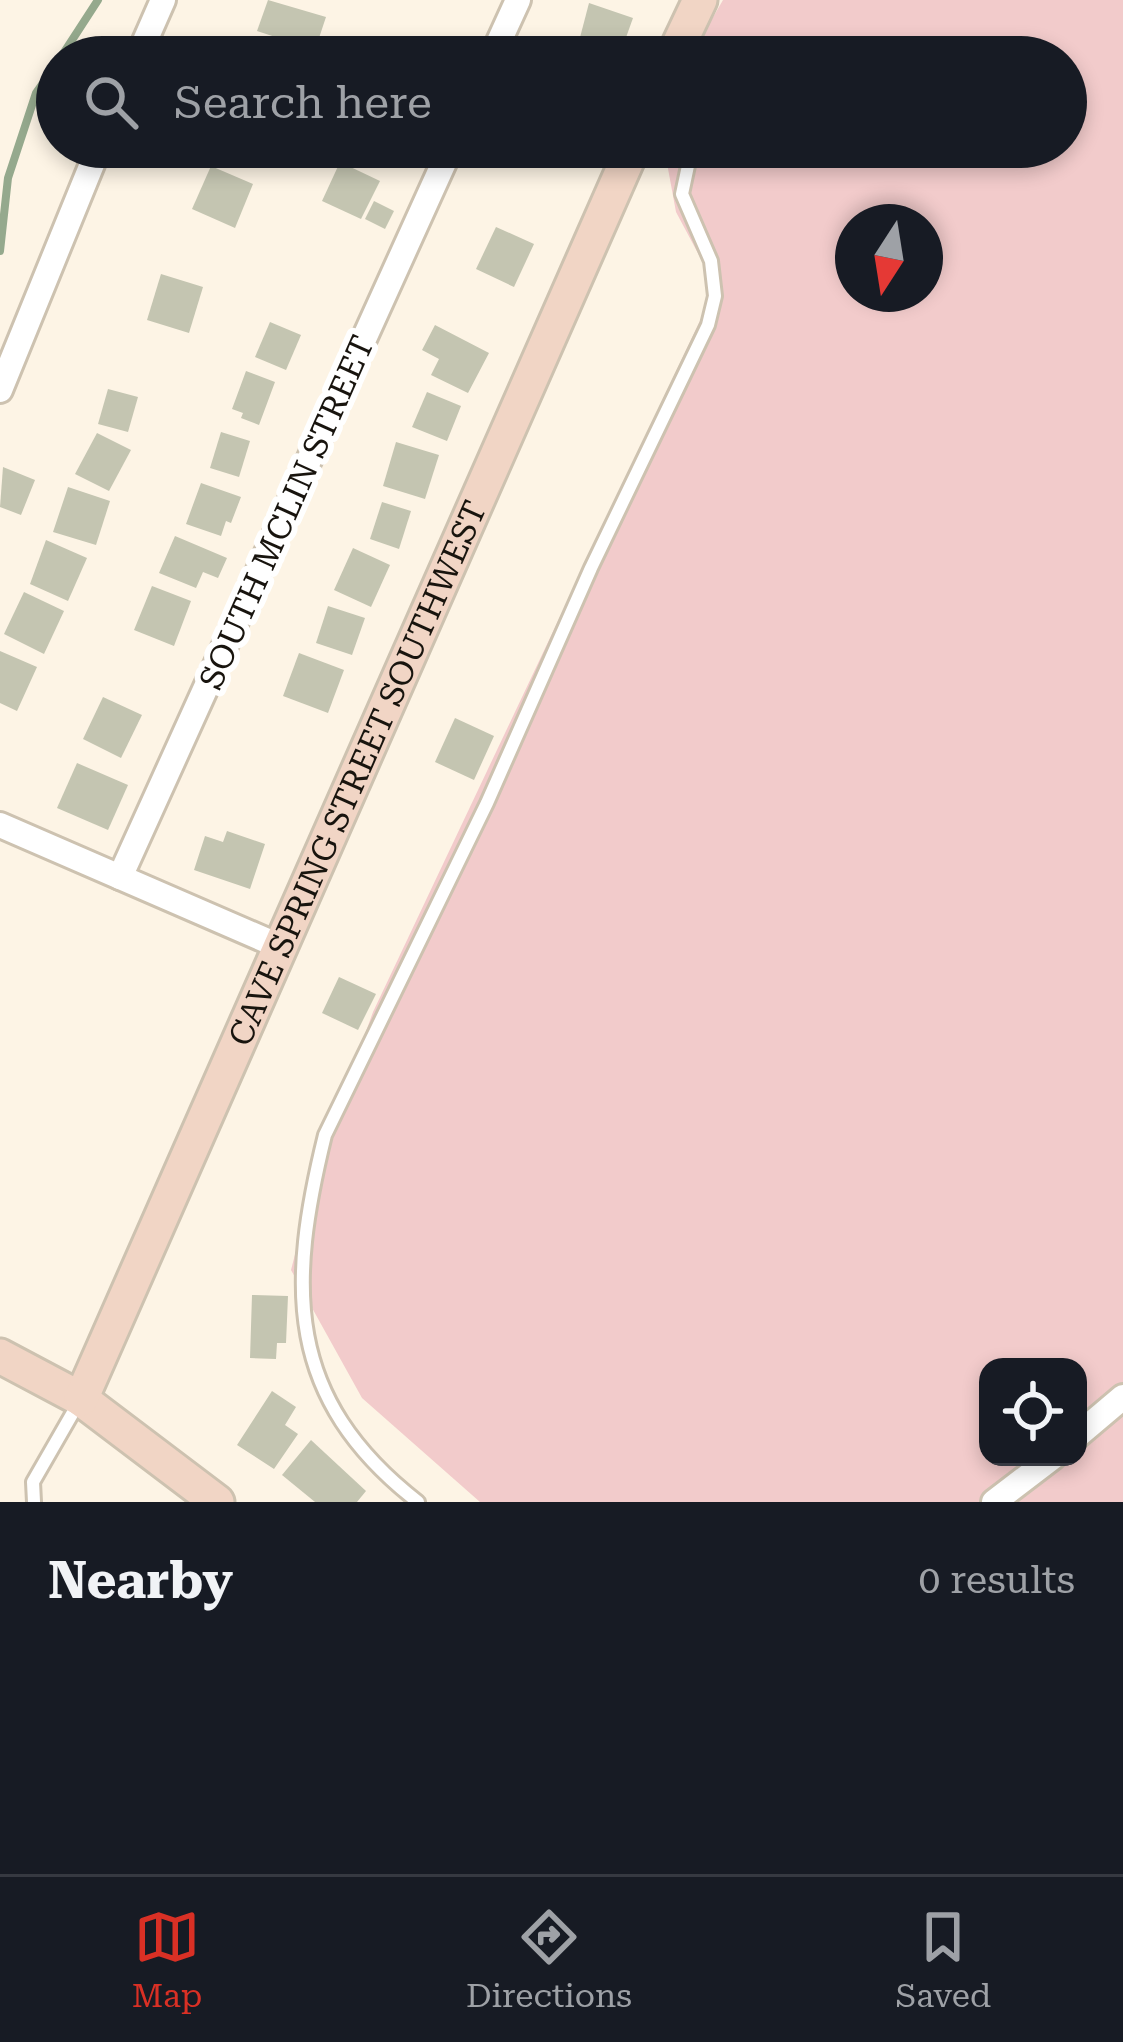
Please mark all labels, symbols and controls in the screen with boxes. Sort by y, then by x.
search box [36,36,1087,168]
icon: search [78,69,144,135]
text: Search here [174,76,432,129]
north arrow [835,204,943,312]
street label: SOUTH MCLIN STREET [191,330,382,695]
street label: CAVE SPRING STREET SOUTHWEST [220,495,495,1052]
map controls [979,1358,1087,1466]
button: locate [979,1358,1087,1466]
text: Nearby [48,1551,233,1610]
text: 0 results [918,1557,1075,1603]
tab: Map [132,1904,202,2015]
tab: Directions [466,1904,632,2015]
tab: Saved [896,1904,991,2015]

